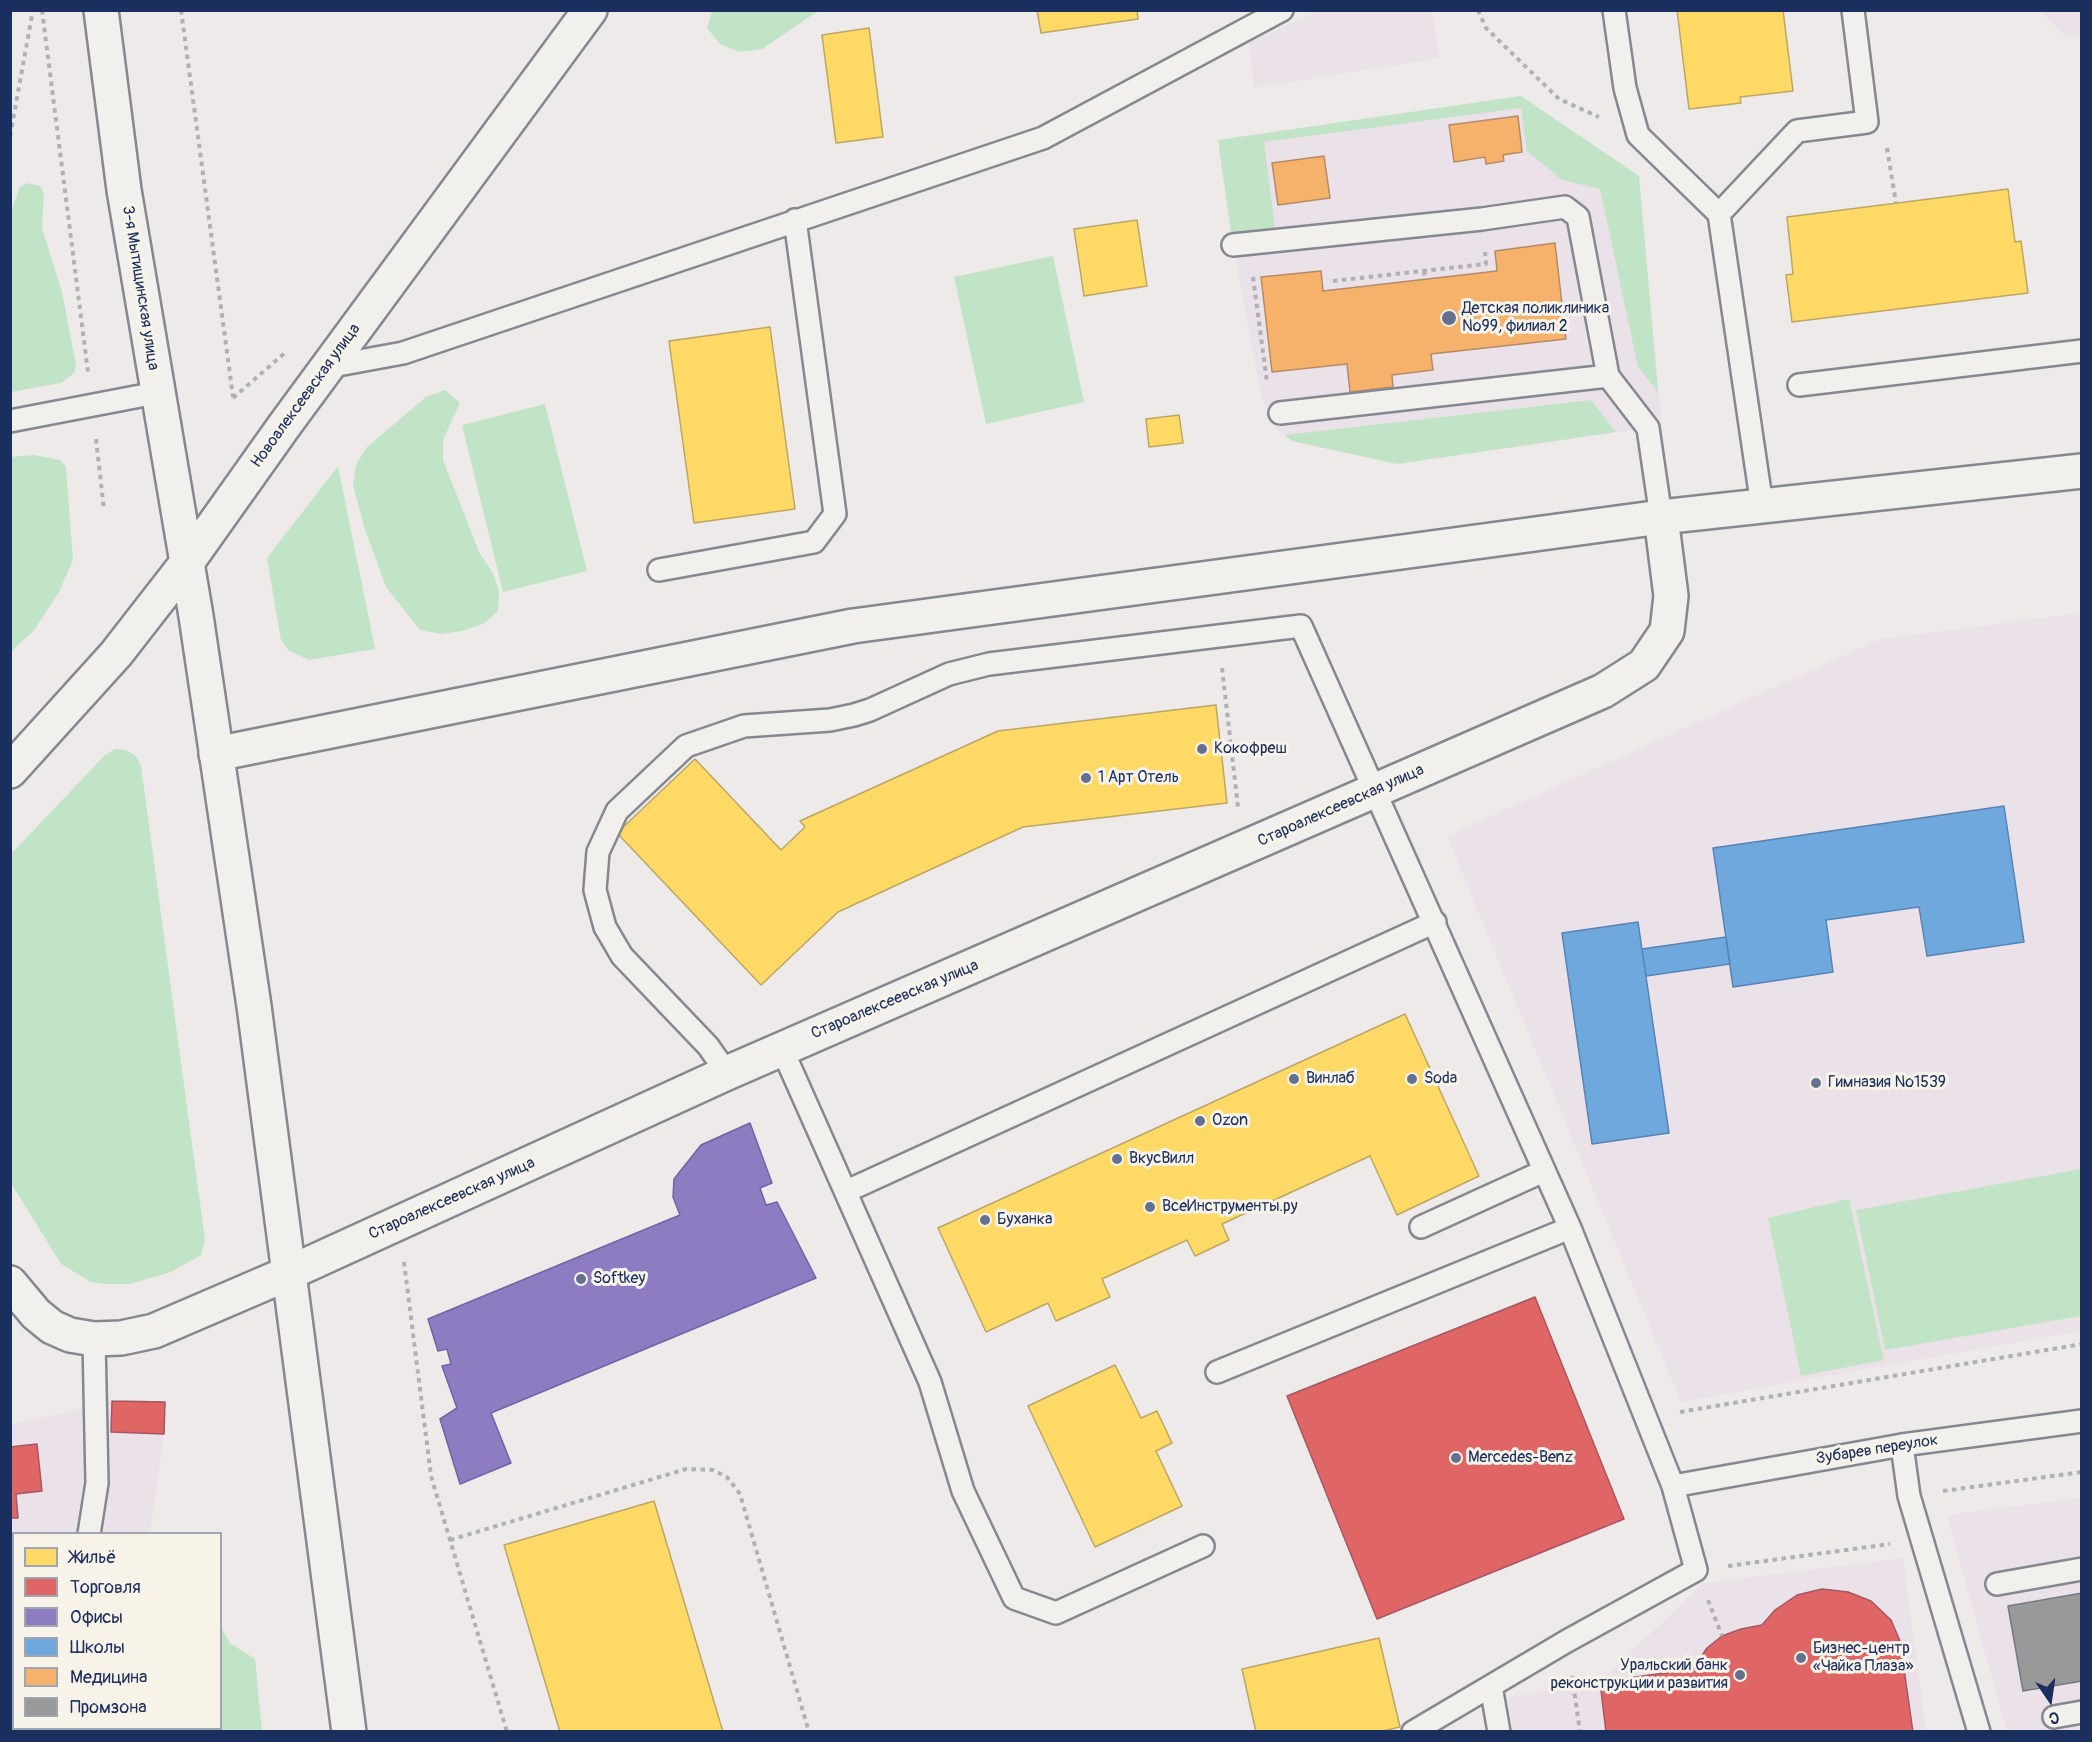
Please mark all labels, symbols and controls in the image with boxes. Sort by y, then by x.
street label: 3-я Мытищинская улица [118,204,162,372]
place label: Детская поликлиника №99, филиал 2 [1462,299,1609,337]
marker: Детская поликлиника №99, филиал 2 [1440,309,1458,327]
street label: Новоалексеевская улица [247,320,365,472]
place label: Кокофреш [1214,739,1287,759]
marker: Кокофреш [1195,742,1209,756]
street label: Староалексеевская улица [1255,761,1427,851]
place label: 1 Арт Отель [1098,768,1179,788]
marker: 1 Арт Отель [1079,771,1093,785]
street label: Староалексеевская улица [808,956,982,1044]
place label: Винлаб [1306,1069,1355,1089]
place label: Soda [1424,1069,1457,1089]
marker: Винлаб [1287,1072,1301,1086]
marker: Soda [1405,1072,1419,1086]
place label: Гимназия №1539 [1828,1073,1946,1093]
marker: Гимназия №1539 [1809,1076,1823,1090]
place label: Ozon [1212,1111,1248,1131]
marker: Ozon [1193,1114,1207,1128]
place label: ВкусВилл [1129,1149,1194,1169]
marker: ВкусВилл [1110,1152,1124,1166]
street label: Староалексеевская улица [366,1154,538,1244]
place label: ВсеИнструменты.ру [1162,1197,1297,1217]
marker: ВсеИнструменты.ру [1143,1200,1157,1214]
place label: Буханка [997,1210,1053,1230]
marker: Буханка [978,1213,992,1227]
place label: Softkey [593,1269,645,1289]
marker: Softkey [574,1272,588,1286]
street label: Зубарев переулок [1815,1431,1939,1469]
place label: Mercedes-Benz [1468,1448,1573,1468]
marker: Mercedes-Benz [1449,1451,1463,1465]
legend [12,1532,222,1730]
text: Жильё [70,1546,116,1569]
text: Торговля [70,1576,141,1599]
text: Офисы [70,1606,123,1629]
text: Школы [70,1636,125,1659]
place label: Бизнес-центр «Чайка Плаза» [1813,1639,1914,1677]
marker: Бизнес-центр «Чайка Плаза» [1794,1651,1808,1665]
place label: Уральский банк реконструкции и развития [1551,1656,1728,1694]
text: Медицина [70,1666,147,1689]
marker: Уральский банк реконструкции и развития [1733,1668,1747,1682]
north arrow [2020,1670,2080,1730]
text: Промзона [70,1696,147,1719]
text: С [2047,1707,2061,1728]

